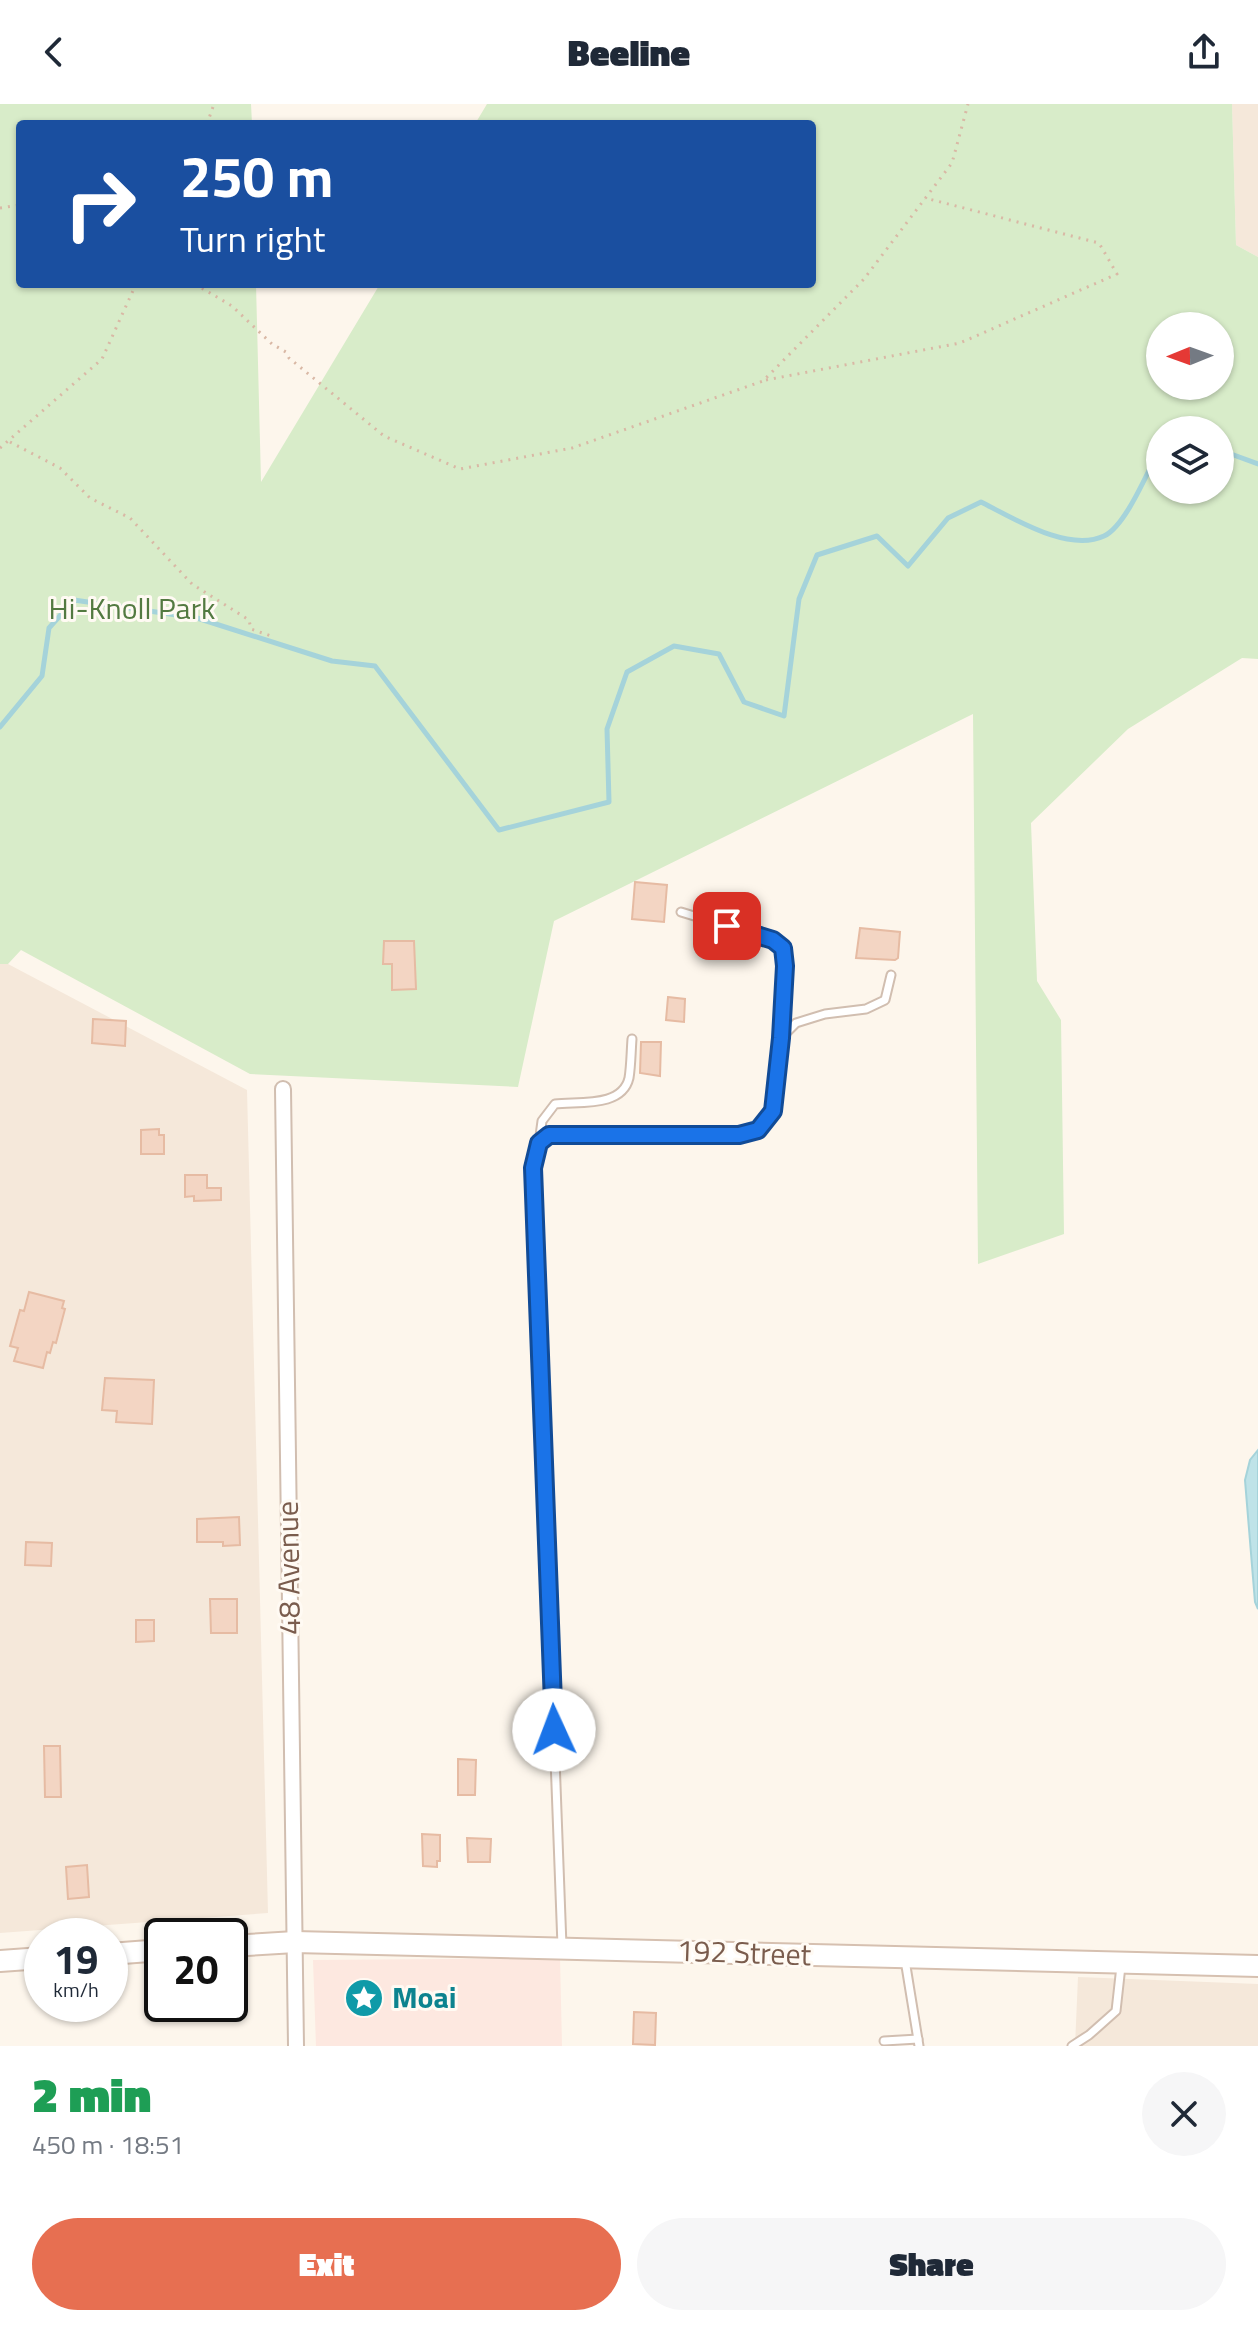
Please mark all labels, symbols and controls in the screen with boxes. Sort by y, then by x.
text: Beeline [568,25,690,80]
icon: back [32,30,76,74]
icon: share [1182,30,1226,74]
text: 250 m [180,134,333,219]
icon: right [48,152,152,256]
text: Turn right [180,211,325,266]
north arrow [1146,312,1234,400]
map controls [1146,312,1234,504]
button: layers [1146,416,1234,504]
park label: Hi-Knoll Park [49,585,215,631]
pin [693,892,761,960]
icon: arrive [705,904,749,948]
street label: 48 Avenue [264,1501,312,1635]
position arrow [512,1688,596,1772]
speed limit sign: 20 [144,1918,248,2022]
street label: 192 Street [676,1927,812,1977]
text: 19 [54,1929,98,1990]
text: km/h [53,1974,99,2005]
place label: Moai [392,1974,457,2020]
place icon: Moai [343,1977,385,2019]
text: 2 min [32,2058,151,2131]
button: close [1142,2072,1226,2156]
text: 450 m · 18:51 [32,2125,184,2164]
button: Exit [32,2218,621,2310]
button: Share [637,2218,1226,2310]

